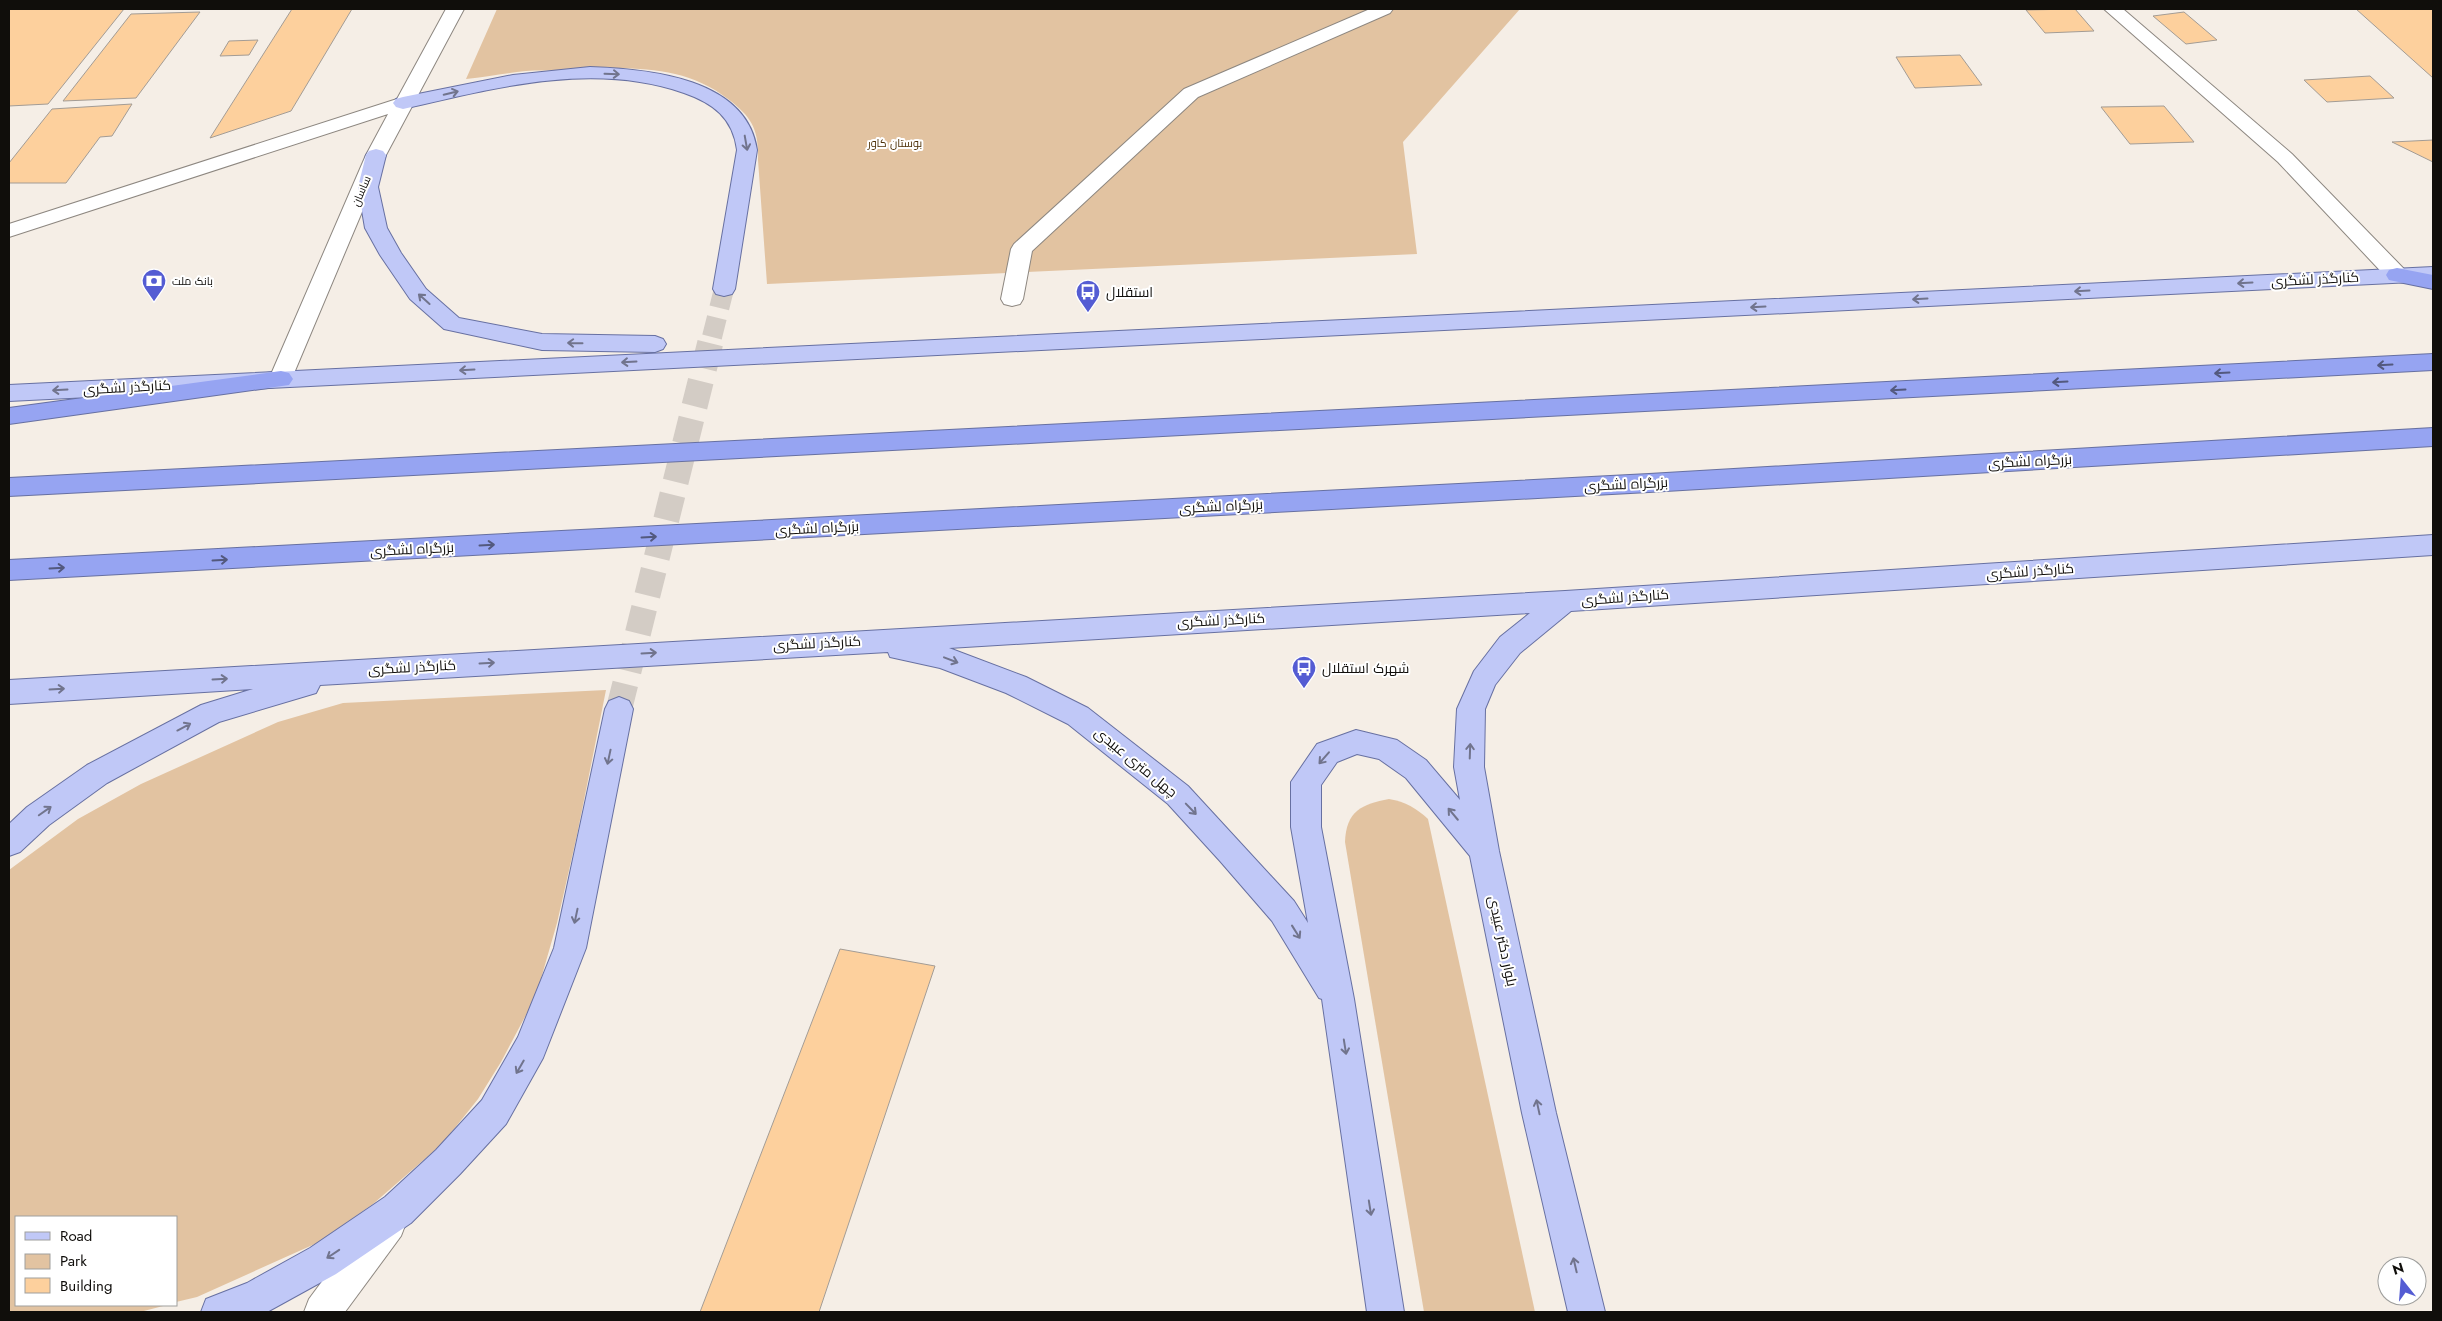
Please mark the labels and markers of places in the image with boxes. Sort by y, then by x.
bank icon: بانک ملت [141,268,167,302]
place label: بانک ملت [172,273,213,289]
bus stop icon: استقلال [1075,279,1101,313]
place label: استقلال [1106,282,1153,302]
bus stop icon: شهرک استقلال [1291,655,1317,689]
place label: شهرک استقلال [1322,658,1409,678]

